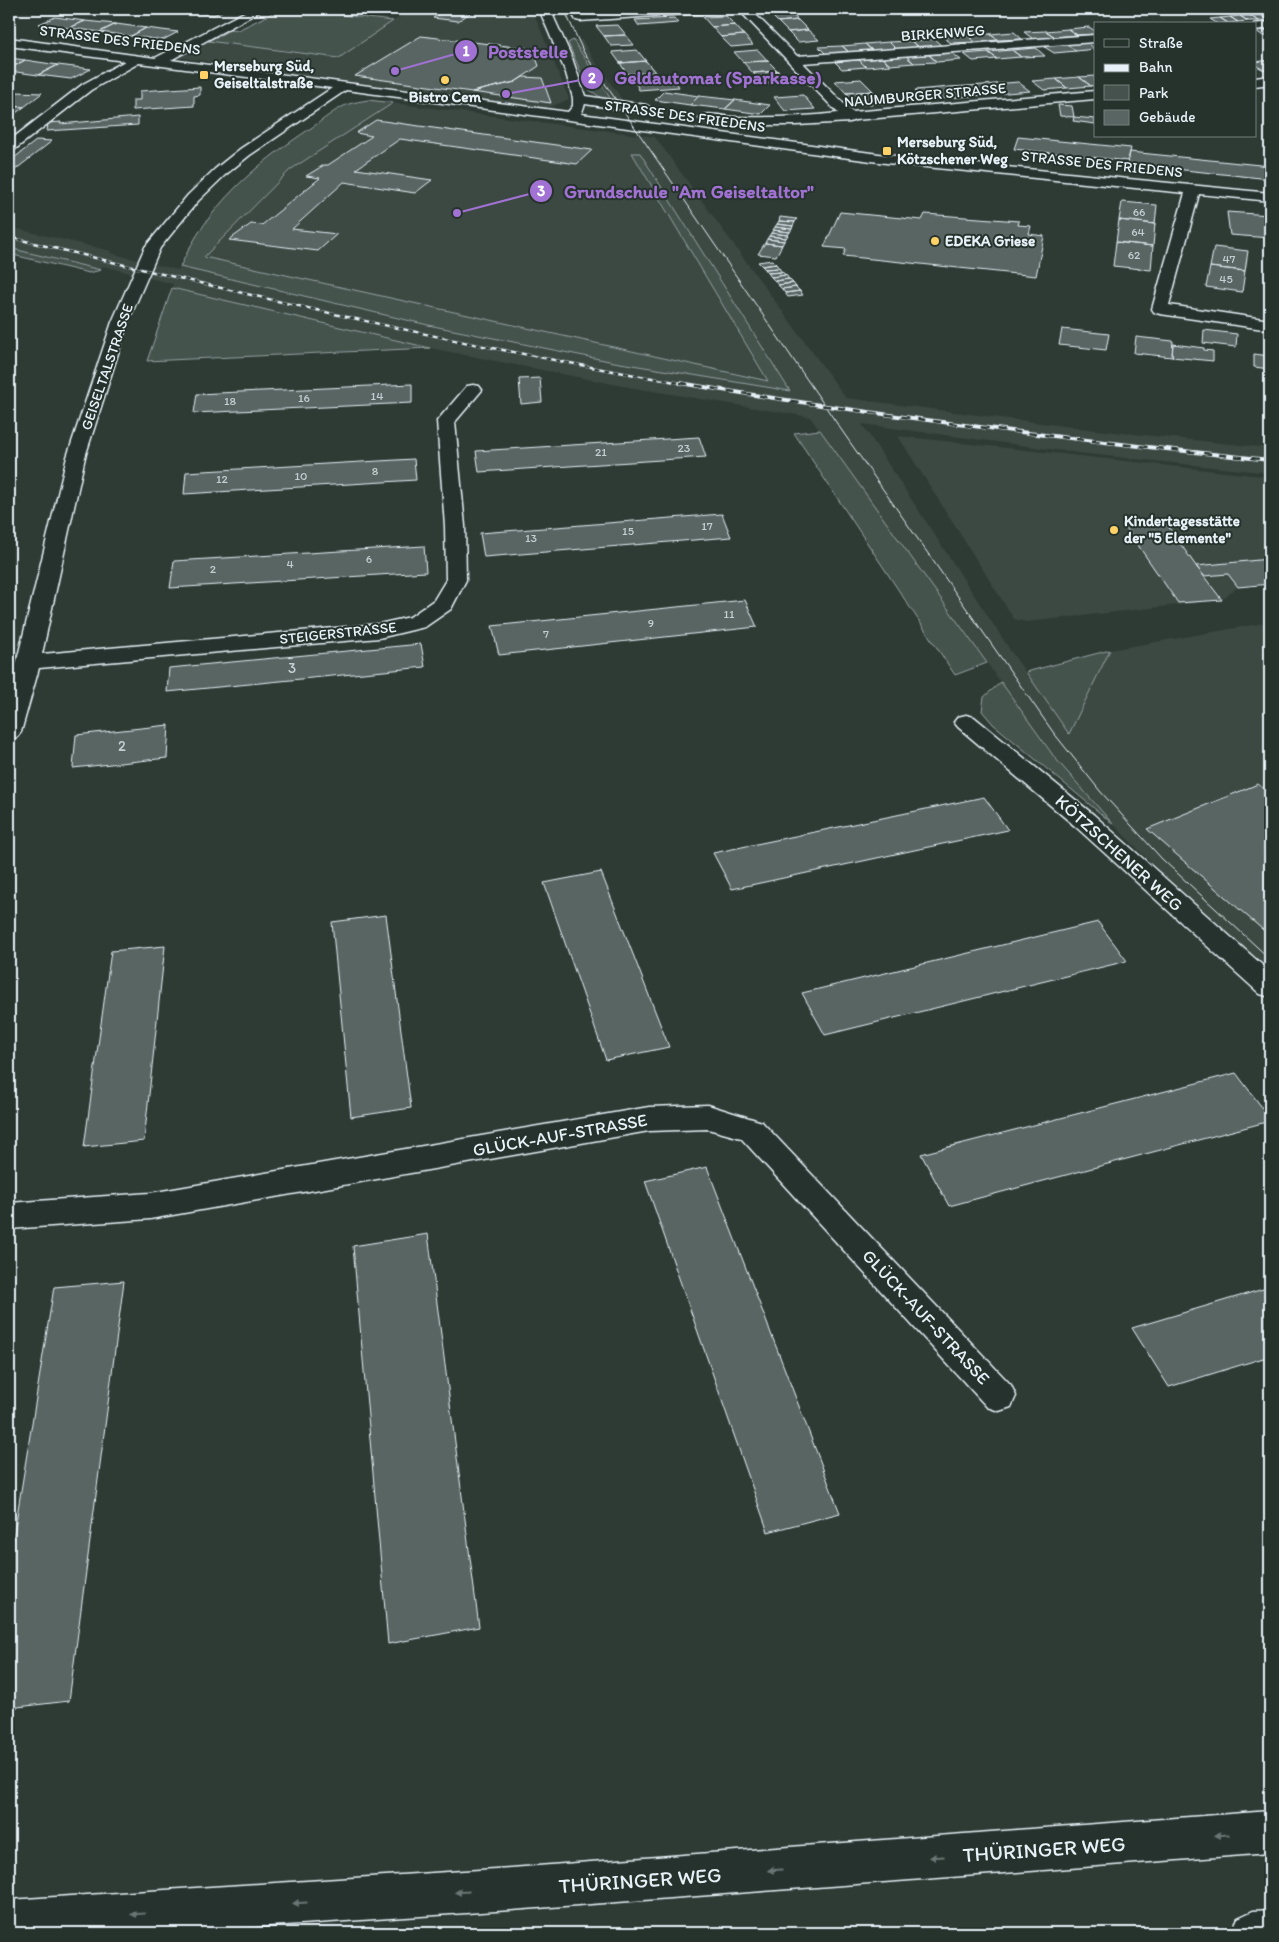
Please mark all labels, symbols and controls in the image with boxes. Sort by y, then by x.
street label: STRASSE DES FRIEDENS [38,21,202,59]
street label: BIRKENWEG [900,21,986,45]
legend [1094,22,1256,138]
callout: Poststelle [453,34,578,68]
text: Straße [1139,34,1183,52]
text: Poststelle [488,40,568,63]
text: 1 [463,42,470,60]
place label: Merseburg Süd, Geiseltalstraße [214,57,314,92]
text: Bahn [1139,58,1173,76]
callout: Geldautomat (Sparkasse) [580,61,832,95]
text: Geldautomat (Sparkasse) [614,66,822,89]
marker: Merseburg Süd, Geiseltalstraße [198,69,210,81]
text: 2 [588,69,596,87]
marker: Bistro Cem [439,74,451,86]
street label: NAUMBURGER STRASSE [843,79,1007,111]
text: Park [1139,84,1169,102]
place label: Bistro Cem [409,88,482,106]
street label: STRASSE DES FRIEDENS [603,96,767,136]
text: Gebäude [1139,108,1196,126]
place label: Merseburg Süd, Kötzschener Weg [897,133,1008,169]
marker: Merseburg Süd, Kötzschener Weg [881,145,893,157]
street label: STRASSE DES FRIEDENS [1020,147,1184,181]
callout: Grundschule "Am Geiseltaltor" [528,174,824,208]
text: Grundschule "Am Geiseltaltor" [564,180,814,203]
text: 3 [537,182,545,200]
house number: 66 [1133,205,1145,219]
house number: 64 [1131,225,1145,239]
place label: EDEKA Griese [945,232,1035,250]
marker: EDEKA Griese [929,235,941,247]
house number: 62 [1128,248,1141,262]
house number: 47 [1222,252,1236,266]
house number: 45 [1219,272,1233,286]
street label: GEISELTALSTRASSE [77,301,137,433]
house number: 14 [371,389,383,403]
house number: 16 [298,391,310,405]
house number: 18 [224,394,236,408]
house number: 23 [678,441,691,455]
house number: 21 [595,445,607,459]
house number: 8 [372,464,379,478]
house number: 10 [295,469,307,483]
house number: 12 [216,472,229,486]
place label: Kindertagesstätte der "5 Elemente" [1124,512,1240,547]
house number: 17 [701,519,713,533]
house number: 15 [622,524,634,538]
marker: Kindertagesstätte der "5 Elemente" [1108,524,1120,536]
house number: 13 [525,531,538,545]
house number: 6 [366,552,372,566]
house number: 4 [286,557,294,571]
house number: 2 [210,562,217,576]
house number: 11 [723,607,735,621]
house number: 9 [648,616,654,630]
street label: STEIGERSTRASSE [279,618,397,648]
house number: 7 [543,627,549,641]
house number: 3 [288,659,296,677]
house number: 2 [118,737,126,755]
street label: KÖTZSCHENER WEG [1051,790,1187,916]
street label: GLÜCK-AUF-STRASSE [471,1109,649,1161]
street label: GLÜCK-AUF-STRASSE [858,1245,994,1389]
street label: THÜRINGER WEG [962,1831,1126,1867]
one-way arrow [1213,1832,1229,1840]
one-way arrow [929,1854,945,1862]
street label: THÜRINGER WEG [558,1862,722,1898]
one-way arrow [767,1866,783,1874]
one-way arrow [454,1889,470,1897]
one-way arrow [292,1899,308,1907]
one-way arrow [130,1910,146,1918]

